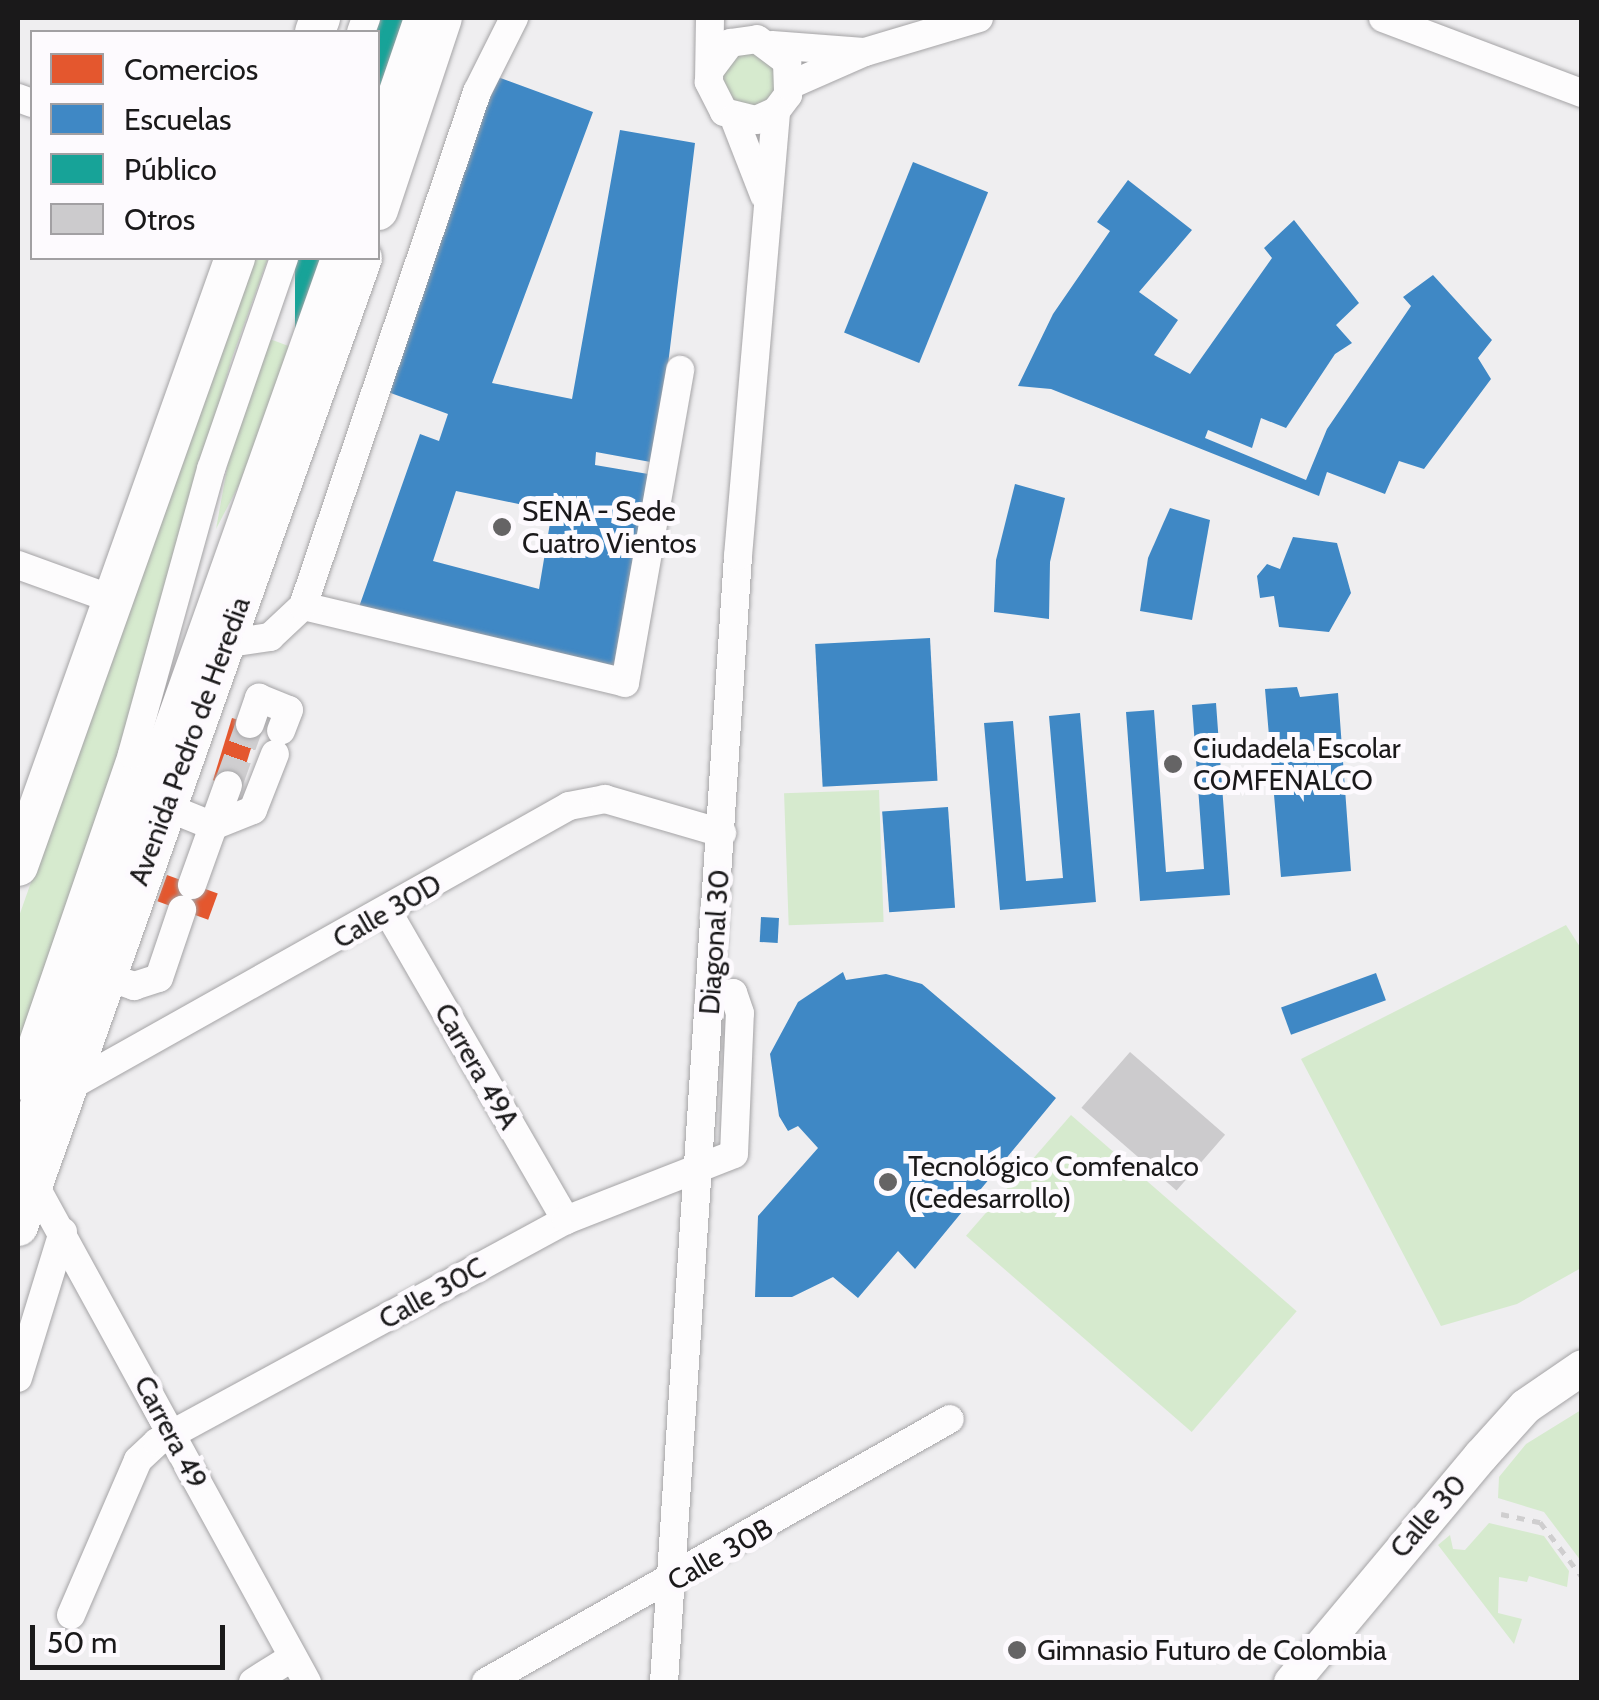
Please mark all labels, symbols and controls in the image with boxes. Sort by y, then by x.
legend [30,30,380,260]
text: Comercios [124,51,258,88]
text: Escuelas [124,101,232,138]
text: Público [124,151,217,188]
text: Otros [124,201,195,238]
place label: SENA - Sede Cuatro Vientos [522,494,697,560]
marker: SENA - Sede Cuatro Vientos [491,516,513,538]
street label: Avenida Pedro de Heredia [121,592,257,890]
place label: Ciudadela Escolar COMFENALCO [1193,731,1401,797]
marker: Ciudadela Escolar COMFENALCO [1162,753,1184,775]
street label: Calle 30D [327,867,447,955]
street label: Diagonal 30 [692,868,736,1016]
street label: Carrera 49A [428,997,526,1135]
place label: Tecnológico Comfenalco (Cedesarrollo) [908,1149,1199,1215]
marker: Tecnológico Comfenalco (Cedesarrollo) [877,1171,899,1193]
street label: Calle 30C [373,1250,491,1336]
street label: Carrera 49 [127,1370,215,1494]
street label: Calle 30 [1383,1468,1473,1564]
street label: Calle 30B [661,1510,779,1598]
scale bar [35,1605,230,1667]
text: 50 m [47,1624,117,1661]
place label: Gimnasio Futuro de Colombia [1037,1633,1387,1667]
marker: Gimnasio Futuro de Colombia [1006,1639,1028,1661]

